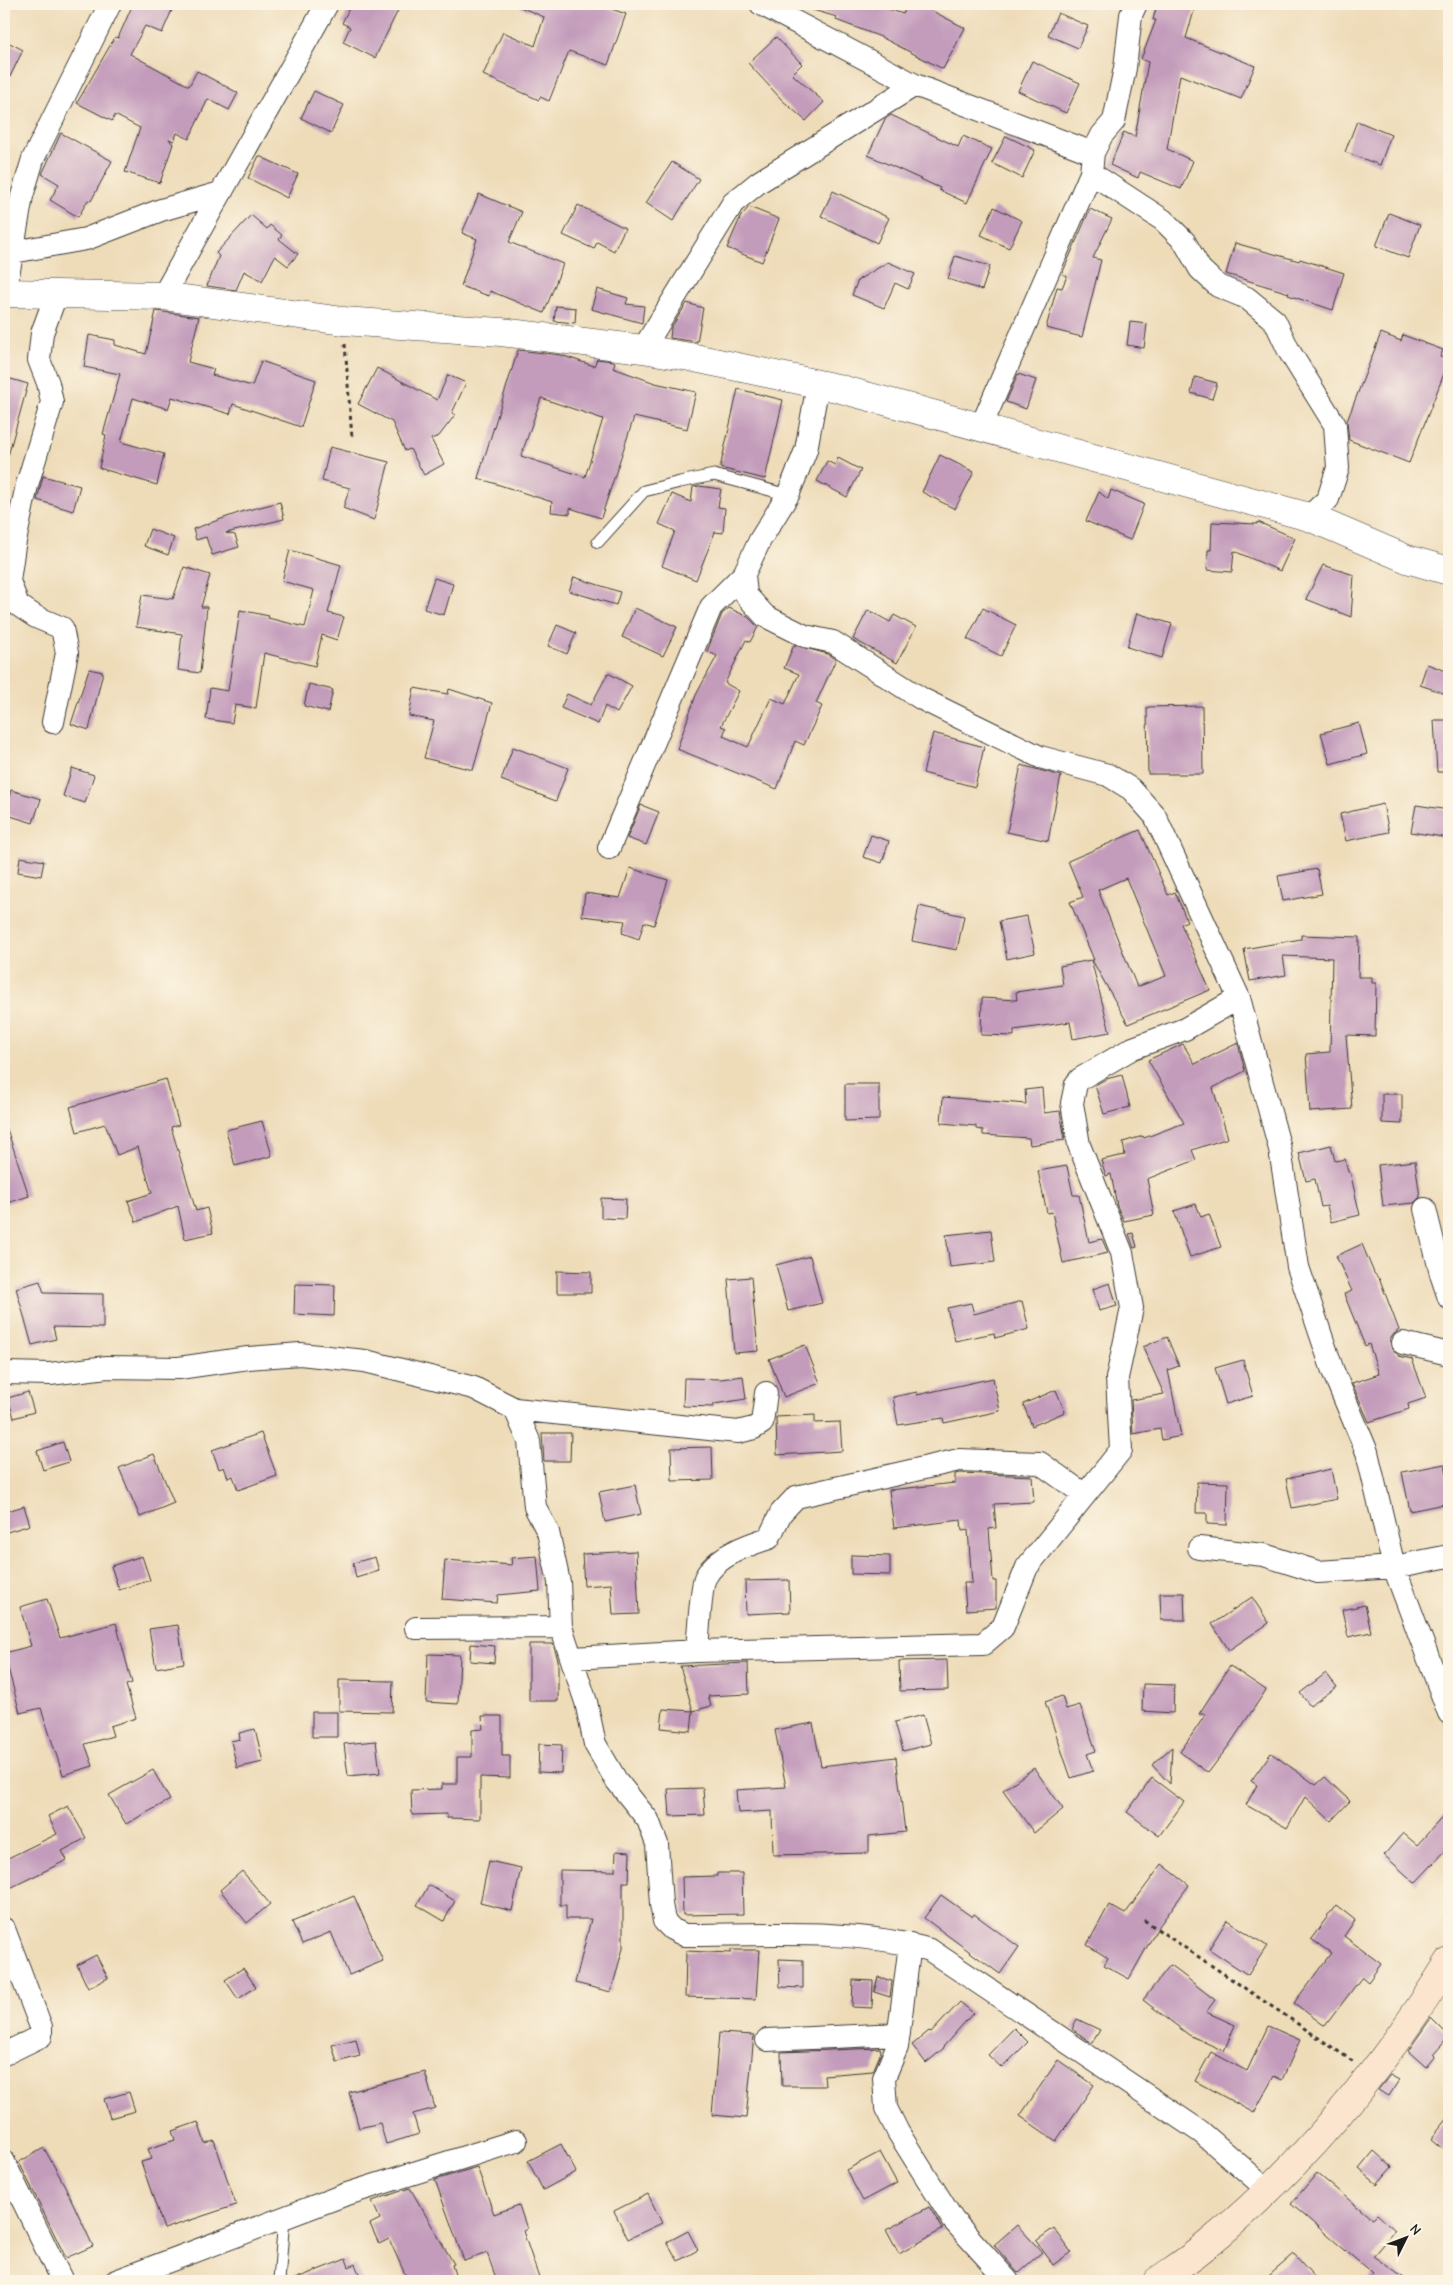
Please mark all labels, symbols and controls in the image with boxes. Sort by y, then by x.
north arrow [1380,2212,1430,2262]
text: N [1406,2221,1425,2239]

